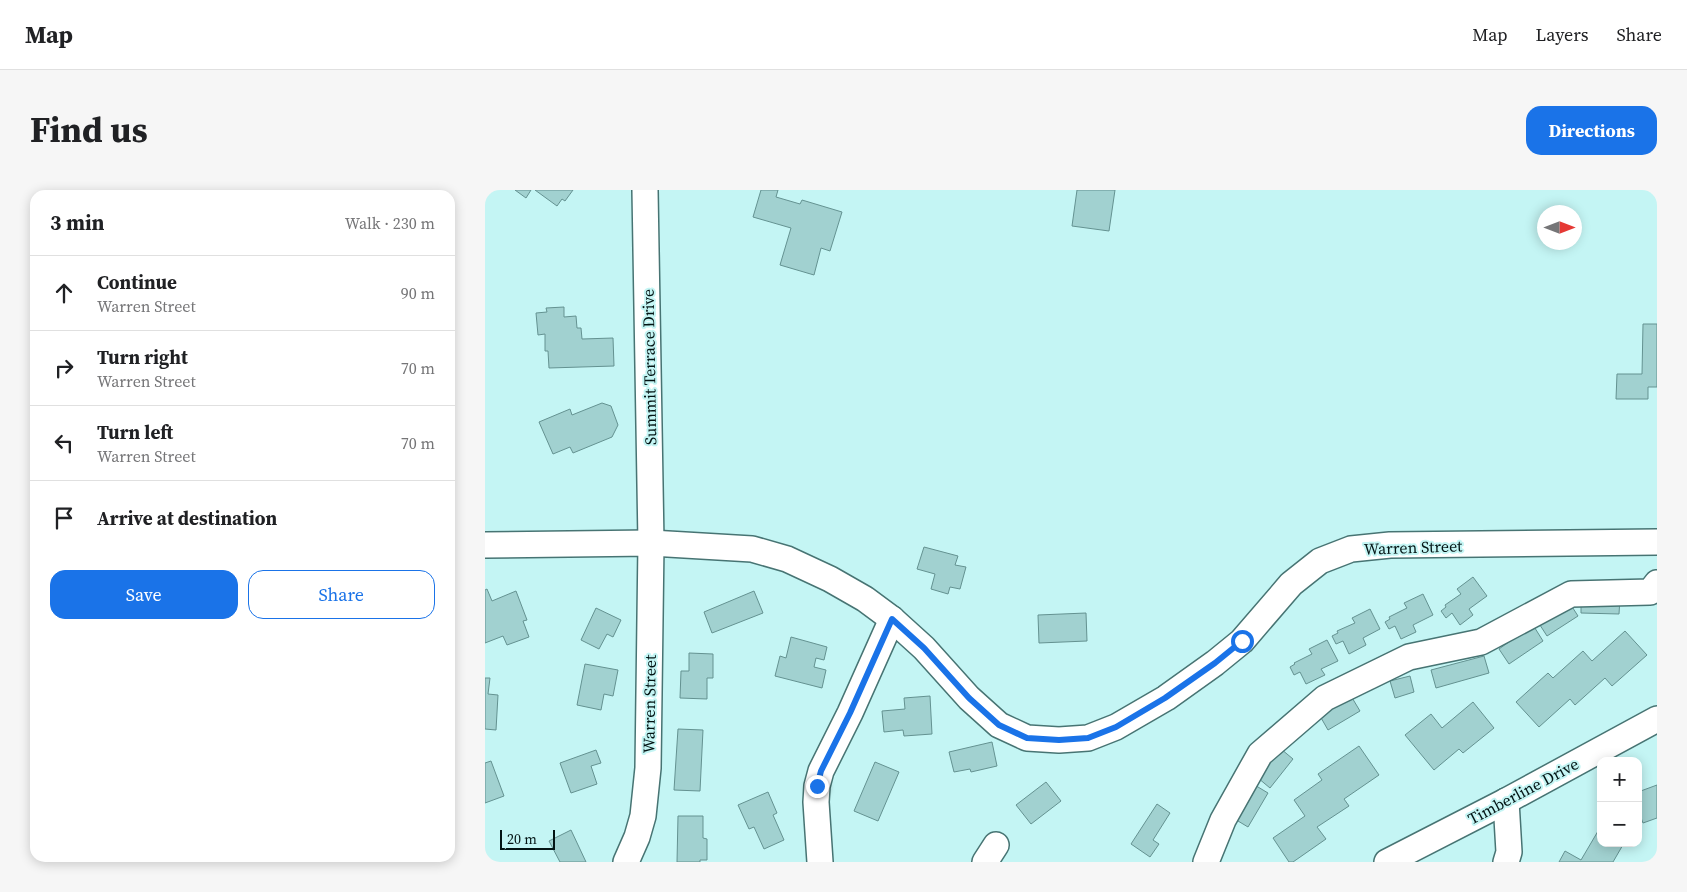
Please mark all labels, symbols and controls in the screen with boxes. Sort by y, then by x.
text: Map [25,18,73,51]
text: Map [1472,22,1507,47]
text: Layers [1535,22,1588,47]
text: Share [1616,22,1662,47]
text: Find us [30,106,148,154]
button: Directions [1526,106,1657,155]
north arrow [1537,205,1582,250]
text: 3 min [50,208,105,237]
text: Walk · 230 m [345,212,435,234]
text: Continue [97,269,177,295]
icon: ahead [50,279,78,307]
text: 90 m [401,282,435,304]
street label: Summit Terrace Drive [637,289,661,445]
text: Warren Street [97,295,196,317]
text: Turn right [97,344,188,370]
icon: right [50,354,78,382]
text: 70 m [401,357,435,379]
text: Warren Street [97,370,196,392]
text: Turn left [97,419,173,445]
icon: left [50,429,78,457]
text: 70 m [401,432,435,454]
text: Warren Street [97,445,196,467]
icon: arrive [50,504,78,532]
text: Arrive at destination [97,505,277,531]
street label: Warren Street [1363,534,1463,560]
button: Save [50,570,238,619]
button: Share [248,570,435,619]
route start [1231,630,1254,653]
street label: Warren Street [637,654,661,754]
street label: Timberline Drive [1464,753,1582,829]
map controls [1597,757,1642,847]
button: + [1597,757,1642,802]
route end [806,775,829,798]
button: − [1597,802,1642,847]
scale bar [500,827,555,850]
text: 20 m [507,829,537,849]

